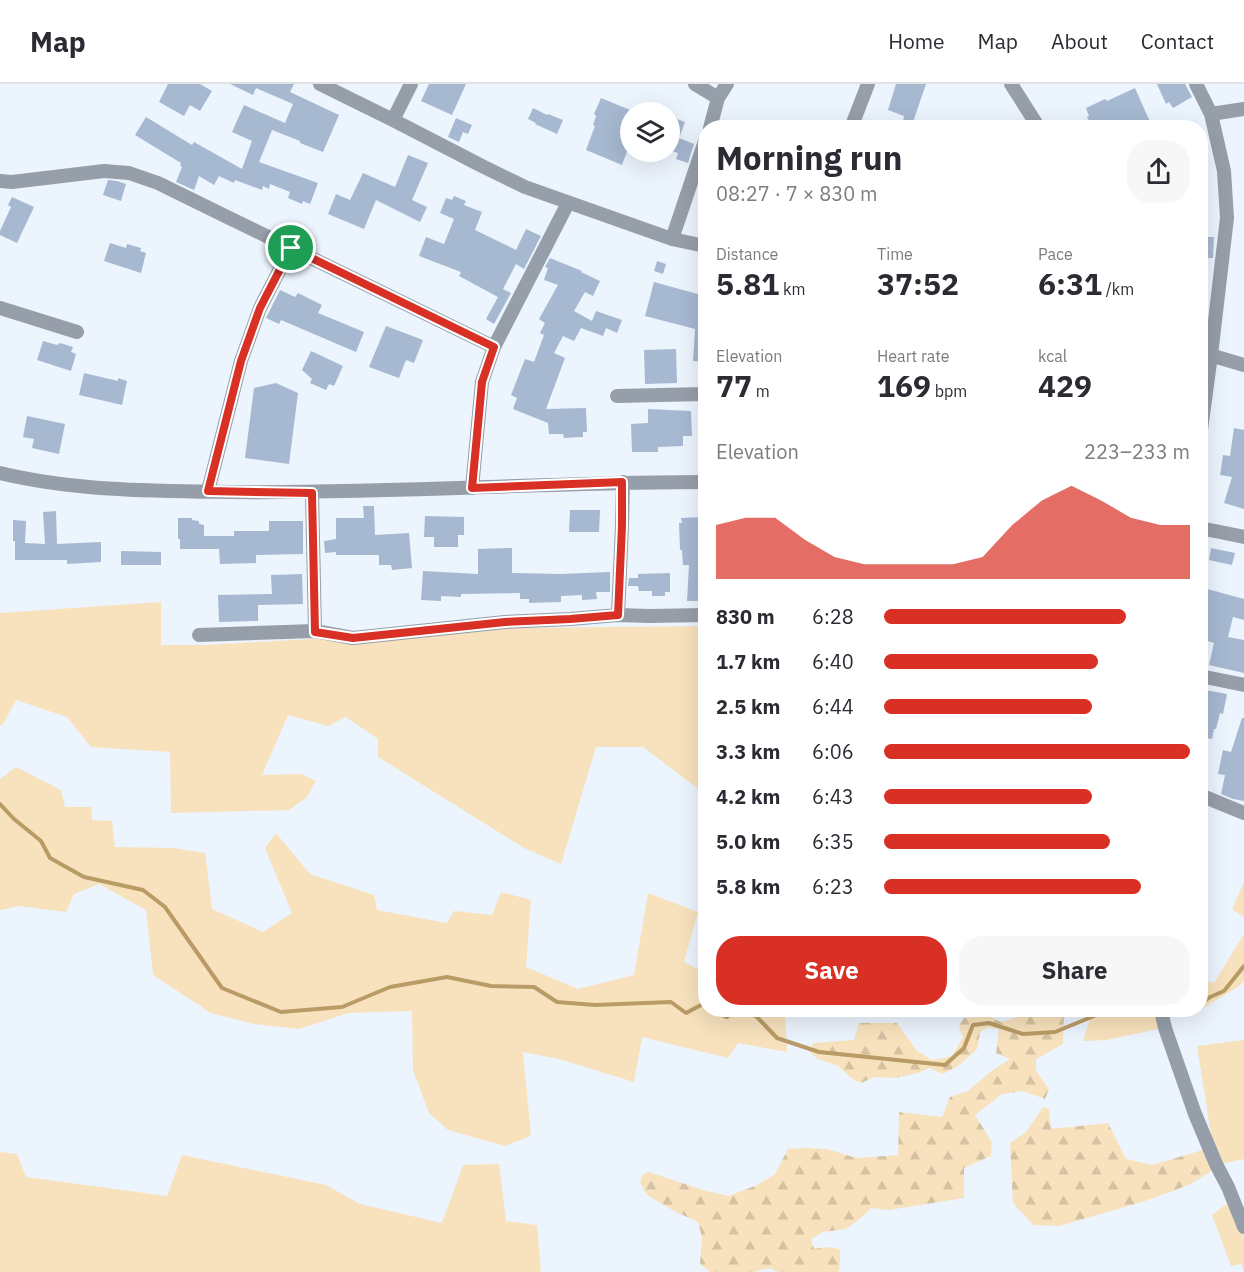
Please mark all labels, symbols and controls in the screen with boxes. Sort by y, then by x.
text: Map [30,23,86,60]
text: Home [888,27,945,55]
text: Map [978,27,1018,55]
text: About [1051,27,1108,55]
text: Contact [1141,27,1214,55]
map controls [620,102,680,162]
button: layers [620,102,680,162]
text: Morning run [716,136,902,179]
button: share [1127,140,1190,203]
text: 08:27 · 7 × 830 m [716,180,877,207]
pin [265,222,316,273]
icon: arrive [274,231,307,264]
text: Distance [716,244,778,264]
text: Time [877,244,913,264]
text: Pace [1038,244,1073,264]
text: 5.81 [716,264,779,303]
text: 37:52 [877,264,959,303]
text: 6:31 [1038,264,1102,303]
text: km [779,279,806,299]
text: /km [1102,279,1134,299]
text: Elevation [716,346,782,366]
text: Heart rate [877,346,950,366]
text: kcal [1038,346,1067,366]
text: 77 [716,366,752,405]
text: 169 [877,366,931,405]
text: 429 [1038,366,1092,405]
text: m [752,381,770,401]
text: bpm [931,381,967,401]
text: Elevation [716,438,799,465]
text: 223–233 m [1084,438,1190,465]
text: 830 m [716,603,775,630]
text: 6:28 [812,603,854,630]
text: 1.7 km [716,648,780,675]
text: 6:40 [812,648,854,675]
text: 2.5 km [716,693,780,720]
text: 6:44 [812,693,854,720]
text: 3.3 km [716,738,780,765]
text: 6:06 [812,738,854,765]
text: 4.2 km [716,783,780,810]
text: 6:43 [812,783,854,810]
text: 5.0 km [716,828,780,855]
text: 6:35 [812,828,854,855]
text: 5.8 km [716,873,780,900]
text: 6:23 [812,873,854,900]
button: Save [716,936,947,1005]
button: Share [959,936,1190,1005]

